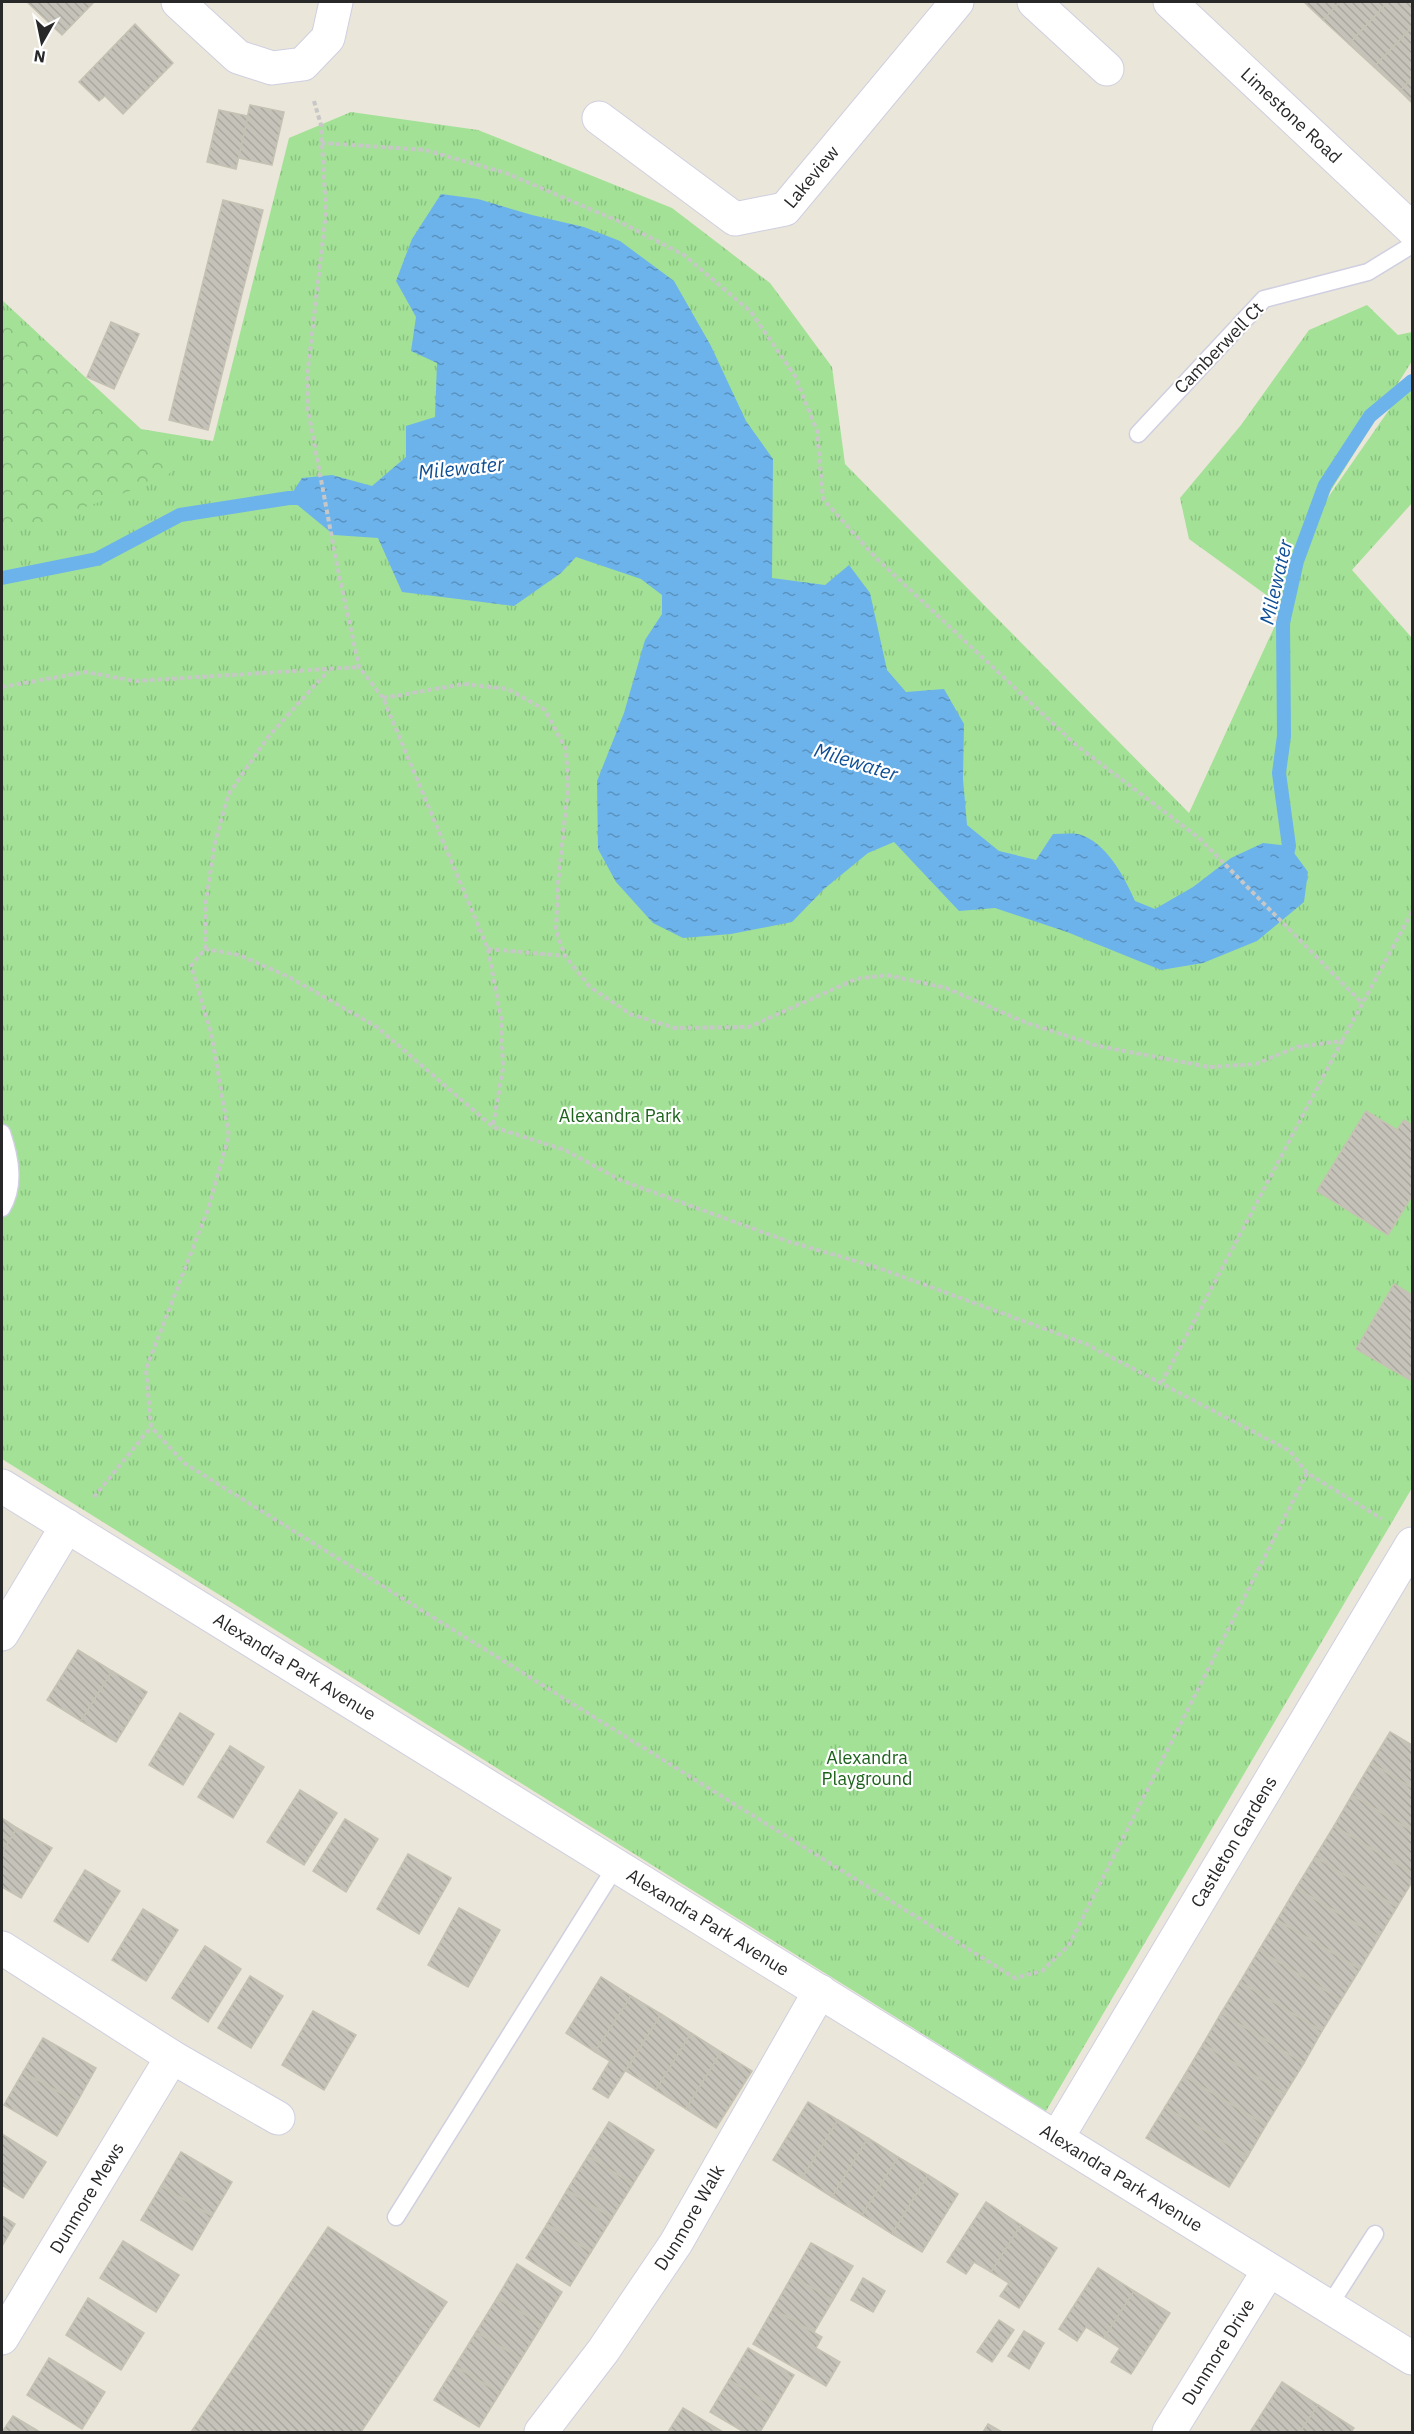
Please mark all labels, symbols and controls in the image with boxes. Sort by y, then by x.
north arrow [12,12,72,72]
text: N [32,46,47,68]
street label: Limestone Road [1236,62,1347,168]
street label: Lakeview [779,141,844,213]
street label: Camberwell Ct [1169,297,1268,398]
water label: Milewater [417,449,506,485]
water label: Milewater [1253,536,1299,627]
water label: Milewater [811,736,902,787]
park label: Alexandra Park [559,1104,682,1127]
street label: Alexandra Park Avenue [209,1608,380,1725]
park label: Alexandra Playground [822,1746,912,1790]
street label: Castleton Gardens [1185,1772,1282,1912]
street label: Alexandra Park Avenue [623,1863,794,1981]
street label: Alexandra Park Avenue [1036,2119,1207,2237]
street label: Dunmore Mews [44,2138,129,2258]
street label: Dunmore Walk [649,2160,730,2275]
street label: Dunmore Drive [1176,2294,1260,2409]

